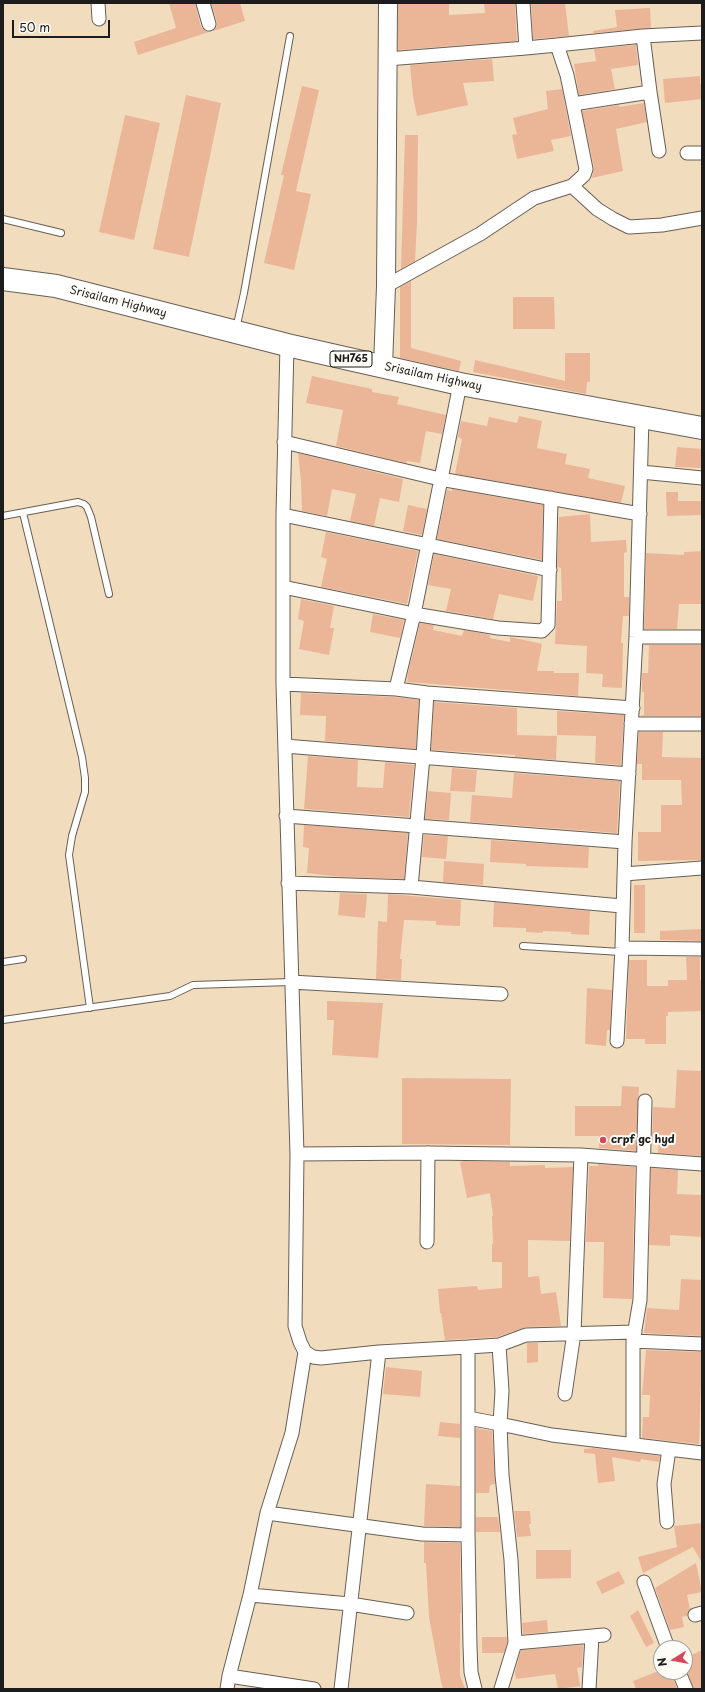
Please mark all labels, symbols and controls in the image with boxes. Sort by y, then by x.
scale bar [14,12,112,38]
text: 50 m [19,18,50,36]
street label: Srisailam Highway [68,284,168,320]
road number: NH765 [330,351,372,367]
street label: Srisailam Highway [383,360,483,394]
place label: crpf gc hyd [611,1133,675,1147]
marker: crpf gc hyd [598,1135,608,1145]
north arrow [653,1640,693,1680]
text: N [653,1656,671,1668]

